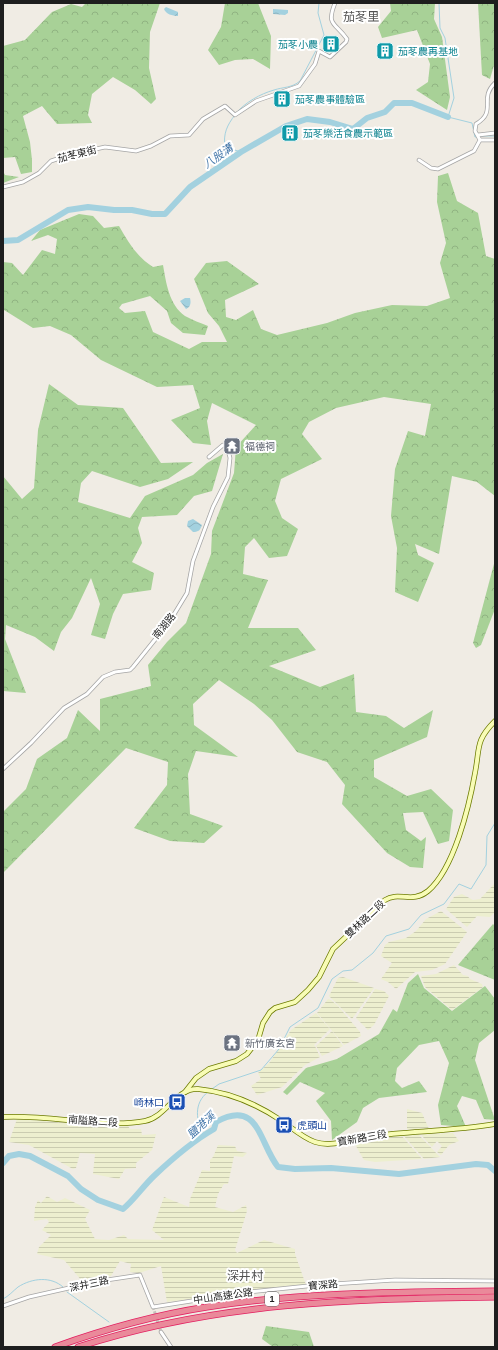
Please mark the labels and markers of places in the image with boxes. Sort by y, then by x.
building icon: 茄苳小農 [321,34,341,54]
place label: 茄苳小農 [278,39,318,50]
building icon: 茄苳農再基地 [375,41,395,61]
place label: 茄苳農再基地 [398,46,458,57]
building icon: 茄苳農事體驗區 [272,89,292,109]
place label: 茄苳農事體驗區 [295,94,365,105]
building icon: 茄苳樂活食農示範區 [280,123,300,143]
place label: 茄苳樂活食農示範區 [303,128,393,139]
temple icon: 福德祠 [222,436,242,456]
place label: 福德祠 [245,441,275,452]
temple icon: 新竹廣玄宮 [222,1033,242,1053]
place label: 新竹廣玄宮 [245,1038,295,1049]
bus stop icon: 崎林口 [167,1092,187,1112]
place label: 崎林口 [134,1097,164,1108]
bus stop icon: 虎頭山 [274,1115,294,1135]
place label: 虎頭山 [297,1120,327,1131]

